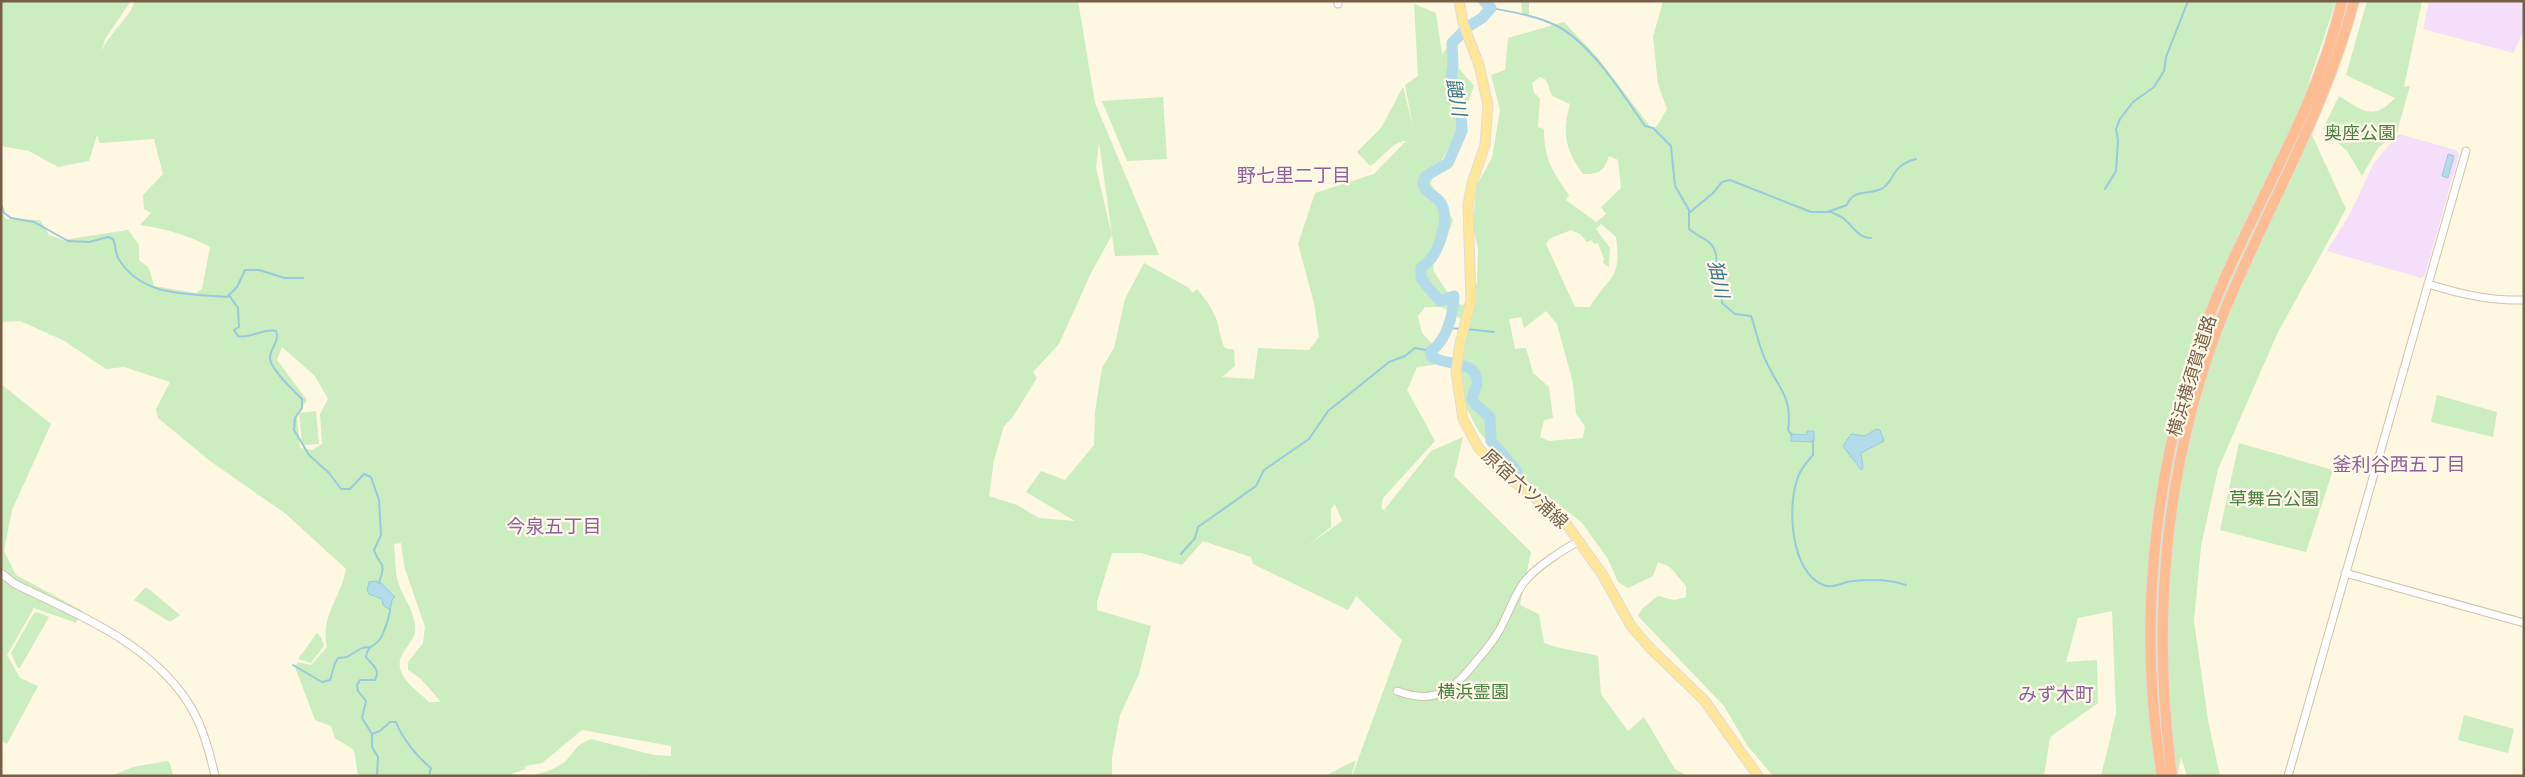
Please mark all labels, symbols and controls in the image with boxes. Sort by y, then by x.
water label: 鼬川 [1442,76,1471,120]
park label: 奥座公園 [2324,122,2396,144]
district label: 野七里二丁目 [1237,164,1351,187]
water label: 㹨川 [1703,258,1734,302]
street label: 横浜横須賀道路 [2163,313,2221,439]
street label: 原宿六ツ浦線 [1478,445,1572,533]
district label: 釜利谷西五丁目 [2332,453,2466,476]
park label: 草舞台公園 [2229,488,2319,510]
district label: 今泉五丁目 [506,515,602,538]
park label: 横浜霊園 [1437,681,1509,703]
district label: みず木町 [2018,683,2094,706]

